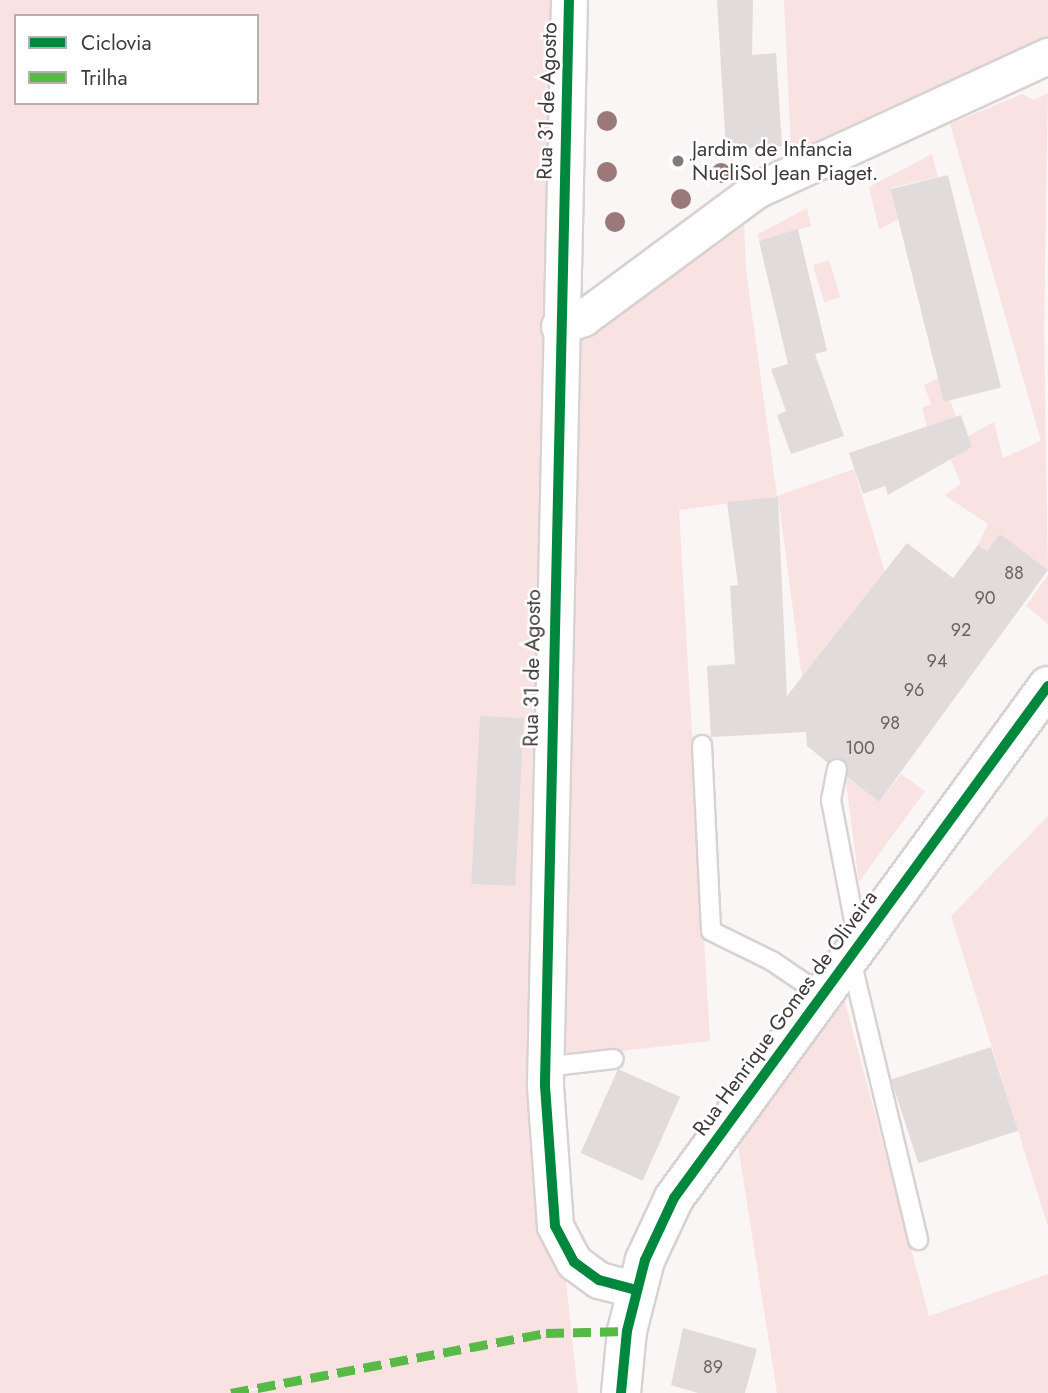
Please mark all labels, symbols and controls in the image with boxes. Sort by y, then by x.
legend [14,14,259,105]
street label: Rua 31 de Agosto [532,22,562,180]
text: Ciclovia [81,28,152,58]
text: Trilha [81,63,128,93]
place label: Jardim de Infancia NucliSol Jean Piaget. [692,136,878,186]
marker: Jardim de Infancia NucliSol Jean Piaget. [670,153,686,169]
house number: 88 [1004,562,1024,584]
house number: 90 [974,587,996,609]
street label: Rua 31 de Agosto [518,589,546,747]
house number: 92 [951,619,971,641]
house number: 94 [927,650,947,672]
house number: 96 [904,679,924,701]
house number: 98 [880,712,900,734]
house number: 100 [845,737,875,759]
street label: Rua Henrique Gomes de Oliveira [688,885,882,1141]
house number: 89 [703,1356,723,1378]

